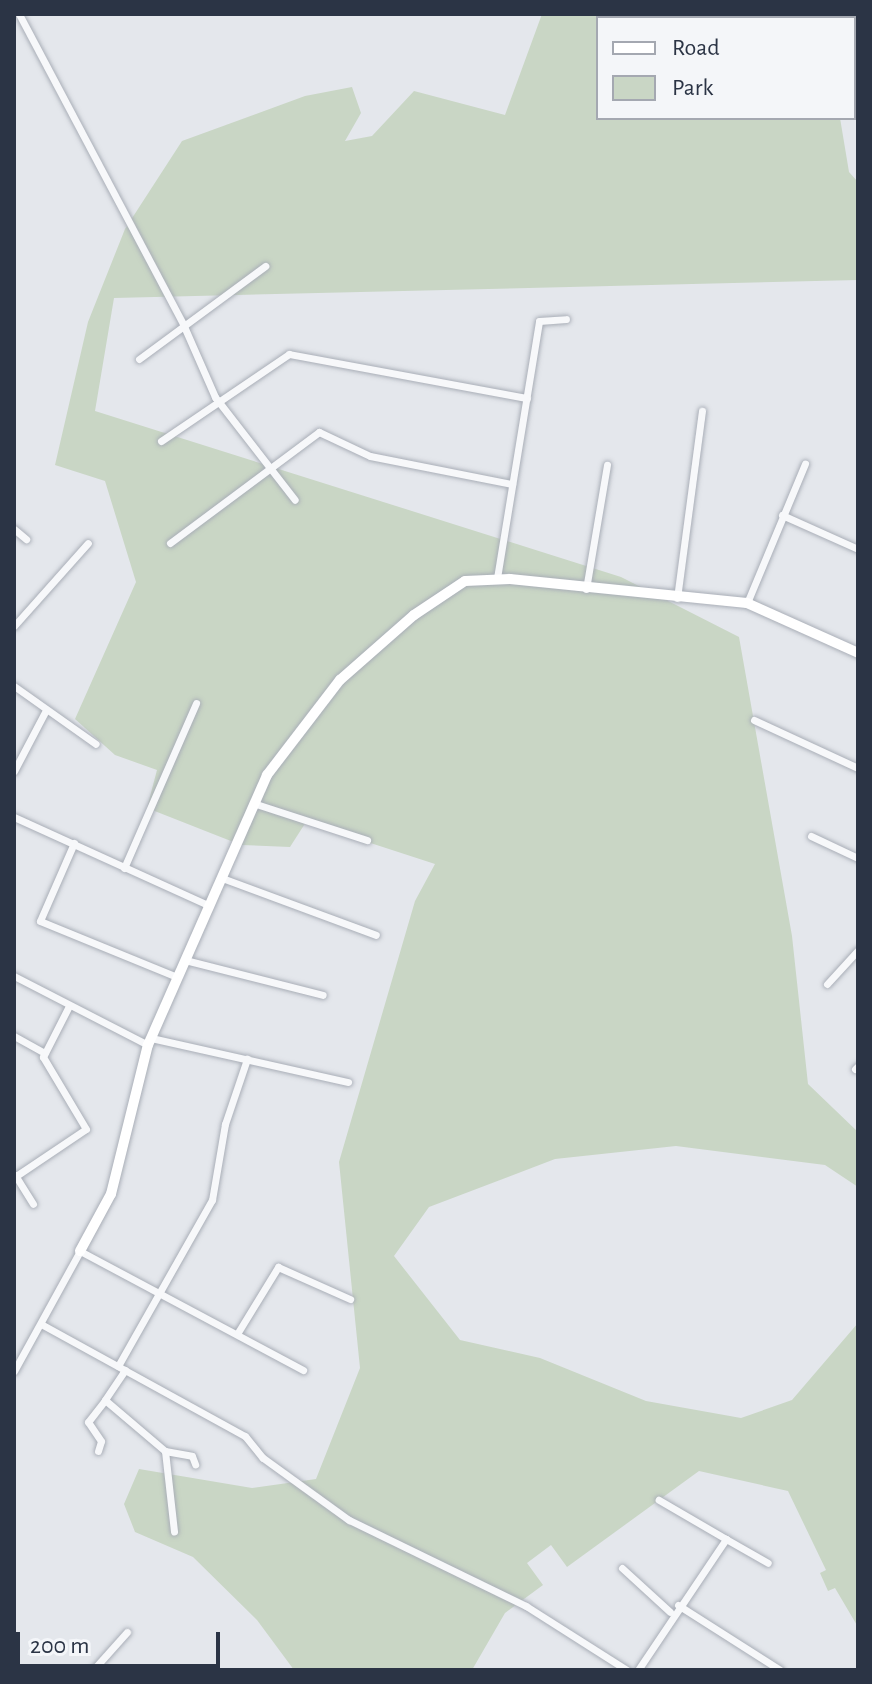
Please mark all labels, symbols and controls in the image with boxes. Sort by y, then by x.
legend [596,16,856,120]
text: Road [672,36,720,60]
text: Park [672,76,713,100]
scale bar [20,1616,224,1666]
text: 200 m [30,1634,89,1658]

